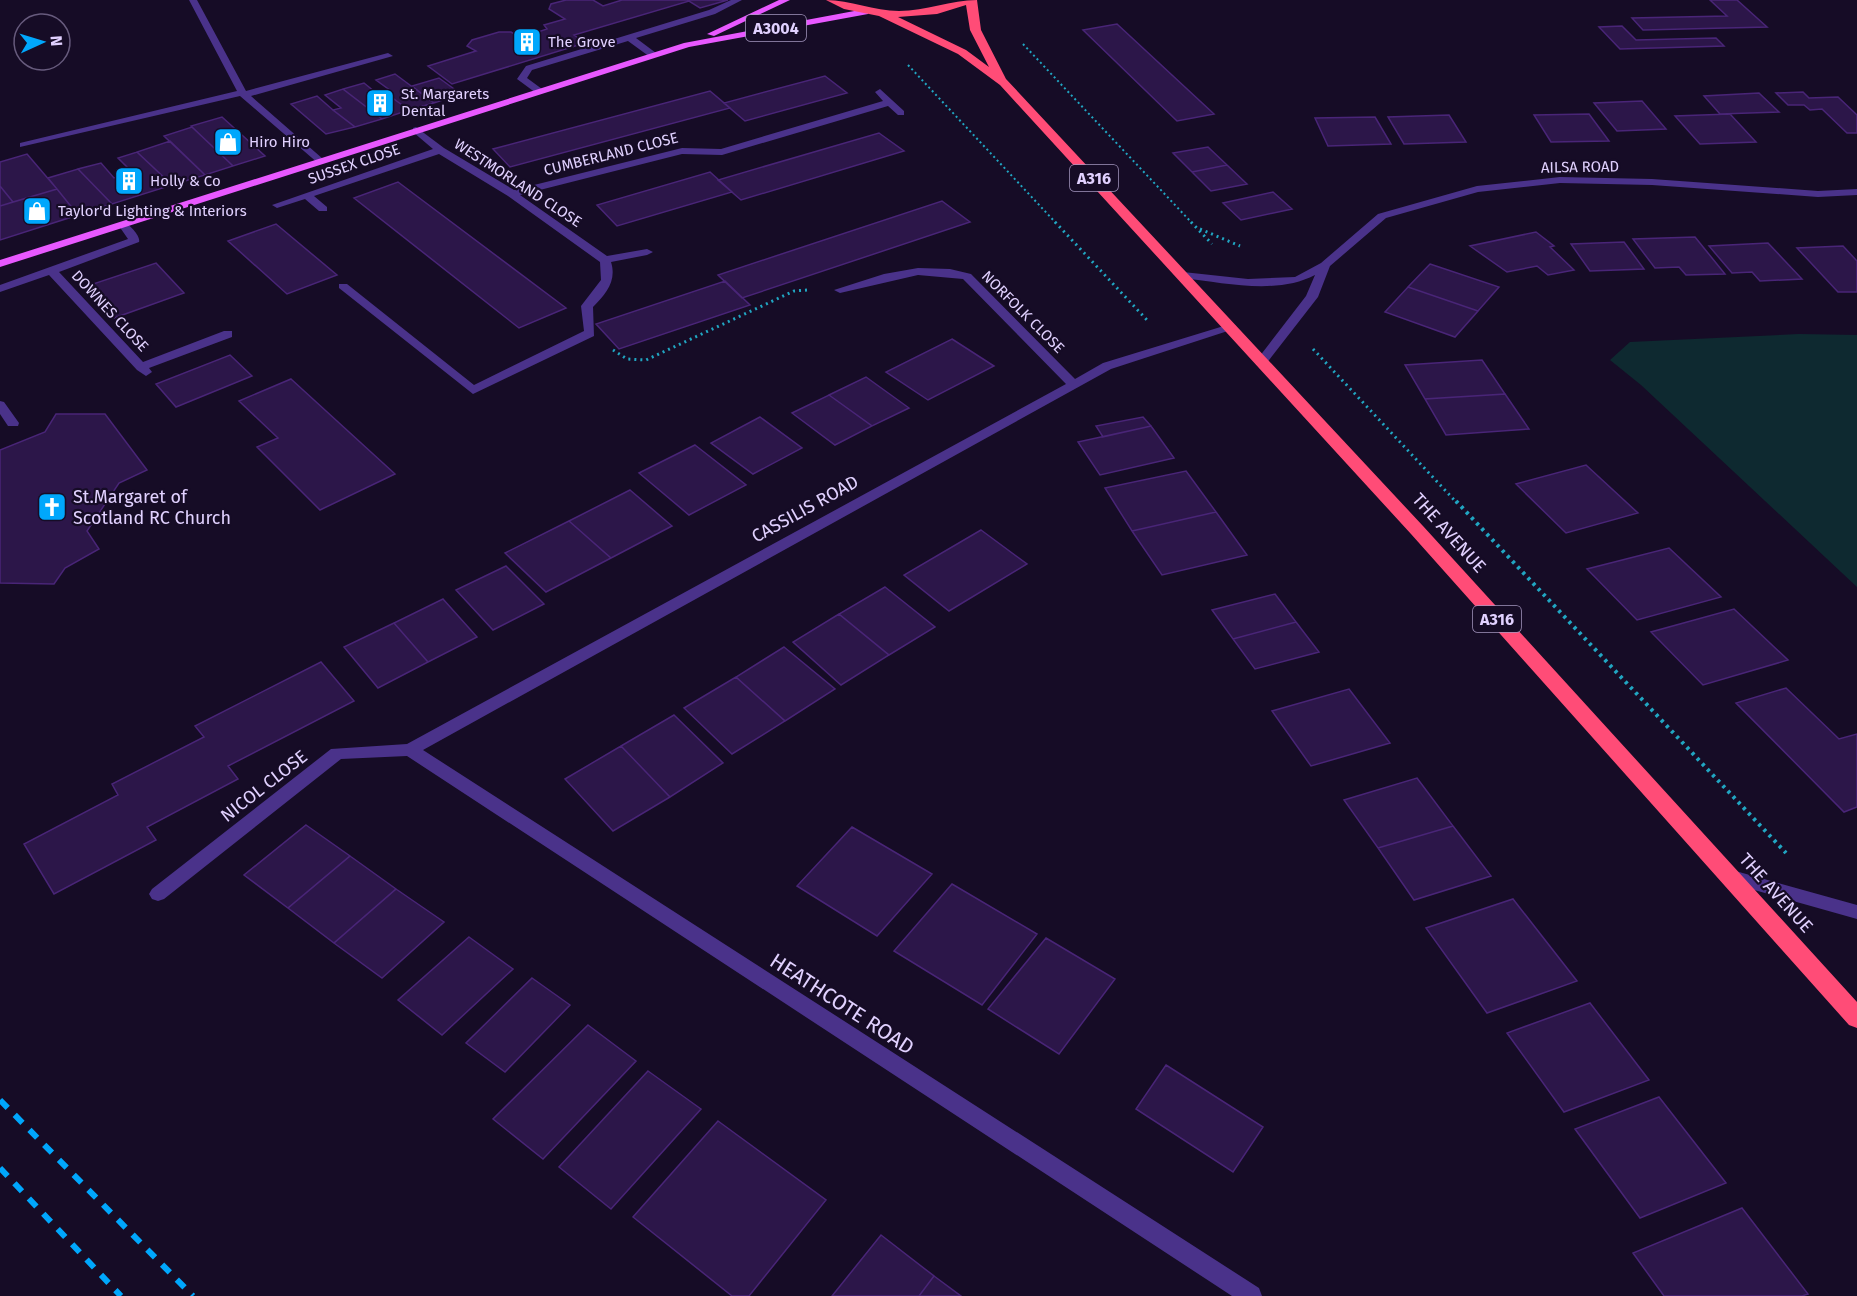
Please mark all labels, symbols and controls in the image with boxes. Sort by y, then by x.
north arrow [12,12,72,72]
road number: A3004 [746,15,806,41]
building icon: The Grove [511,26,543,58]
place label: The Grove [548,33,616,51]
text: N [47,35,66,47]
place label: St. Margarets Dental [401,85,489,120]
building icon: St. Margarets Dental [364,87,396,119]
shop icon: Hiro Hiro [212,126,244,158]
street label: CUMBERLAND CLOSE [542,129,680,179]
place label: Hiro Hiro [249,133,310,151]
street label: WESTMORLAND CLOSE [451,135,585,231]
street label: SUSSEX CLOSE [306,140,402,188]
street label: AILSA ROAD [1541,157,1619,177]
building icon: Holly & Co [113,165,145,197]
road number: A316 [1070,165,1118,191]
place label: Holly & Co [150,172,221,190]
shop icon: Taylor'd Lighting & Interiors [21,195,53,227]
place label: Taylor'd Lighting & Interiors [58,202,247,220]
street label: DOWNES CLOSE [68,267,152,355]
street label: NORFOLK CLOSE [978,267,1068,357]
street label: CASSILIS ROAD [748,471,862,547]
place label: St.Margaret of Scotland RC Church [73,486,231,529]
street label: THE AVENUE [1408,489,1490,577]
church icon: St.Margaret of Scotland RC Church [36,491,68,523]
road number: A316 [1473,606,1521,632]
street label: NICOL CLOSE [216,745,312,827]
street label: THE AVENUE [1735,849,1817,937]
street label: HEATHCOTE ROAD [765,948,919,1060]

